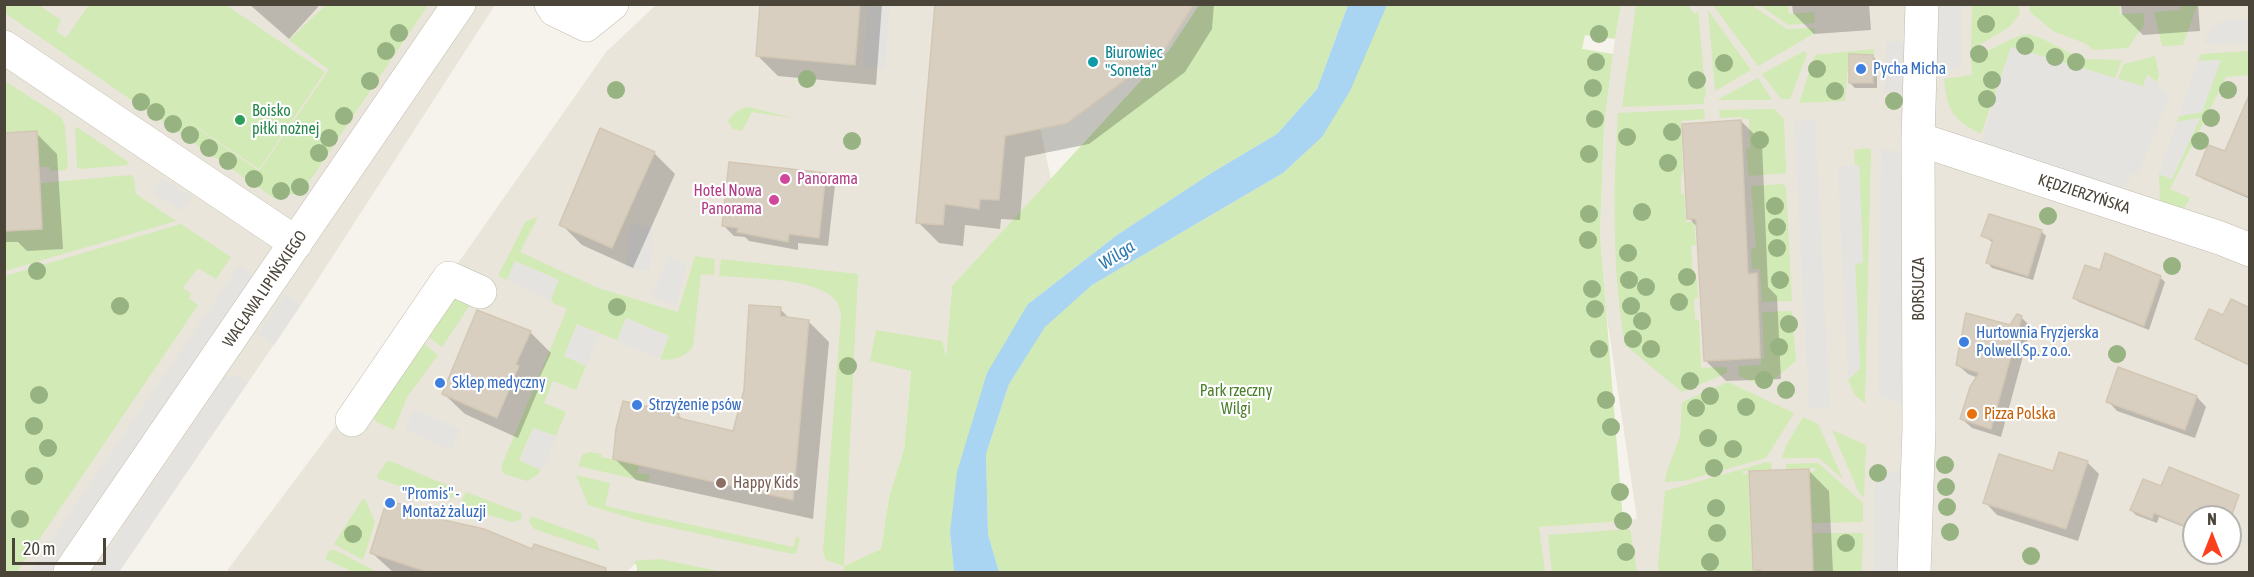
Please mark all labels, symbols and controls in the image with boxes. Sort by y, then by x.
place label: Biurowiec "Soneta" [1105,43,1162,81]
marker: Biurowiec "Soneta" [1086,55,1100,69]
place label: Pycha Micha [1873,59,1946,79]
marker: Pycha Micha [1854,62,1868,76]
place label: Boisko piłki nożnej [252,101,320,139]
marker: Boisko piłki nożnej [233,113,247,127]
place label: Panorama [797,169,858,189]
street label: KĘDZIERZYŃSKA [2036,170,2132,218]
marker: Panorama [778,172,792,186]
place label: Hotel Nowa Panorama [693,181,762,219]
marker: Hotel Nowa Panorama [767,193,781,207]
street label: WACŁAWA LIPIŃSKIEGO [219,227,311,351]
water label: Wilga [1095,236,1139,274]
street label: BORSUCZA [1909,257,1929,321]
place label: Hurtownia Fryzjerska Polwell Sp. z o.o. [1976,323,2099,361]
marker: Hurtownia Fryzjerska Polwell Sp. z o.o. [1957,335,1971,349]
place label: Sklep medyczny [452,373,546,393]
marker: Sklep medyczny [433,376,447,390]
park label: Park rzeczny Wilgi [1200,381,1272,419]
place label: Strzyżenie psów [649,395,741,415]
marker: Strzyżenie psów [630,398,644,412]
place label: Pizza Polska [1984,404,2056,424]
marker: Pizza Polska [1965,407,1979,421]
place label: Happy Kids [733,473,798,493]
marker: Happy Kids [714,476,728,490]
place label: "Promis" - Montaż żaluzji [402,484,486,522]
marker: "Promis" - Montaż żaluzji [383,496,397,510]
north arrow [2182,505,2242,565]
text: N [2207,510,2217,528]
scale bar [15,526,110,564]
text: 20 m [23,538,55,559]

